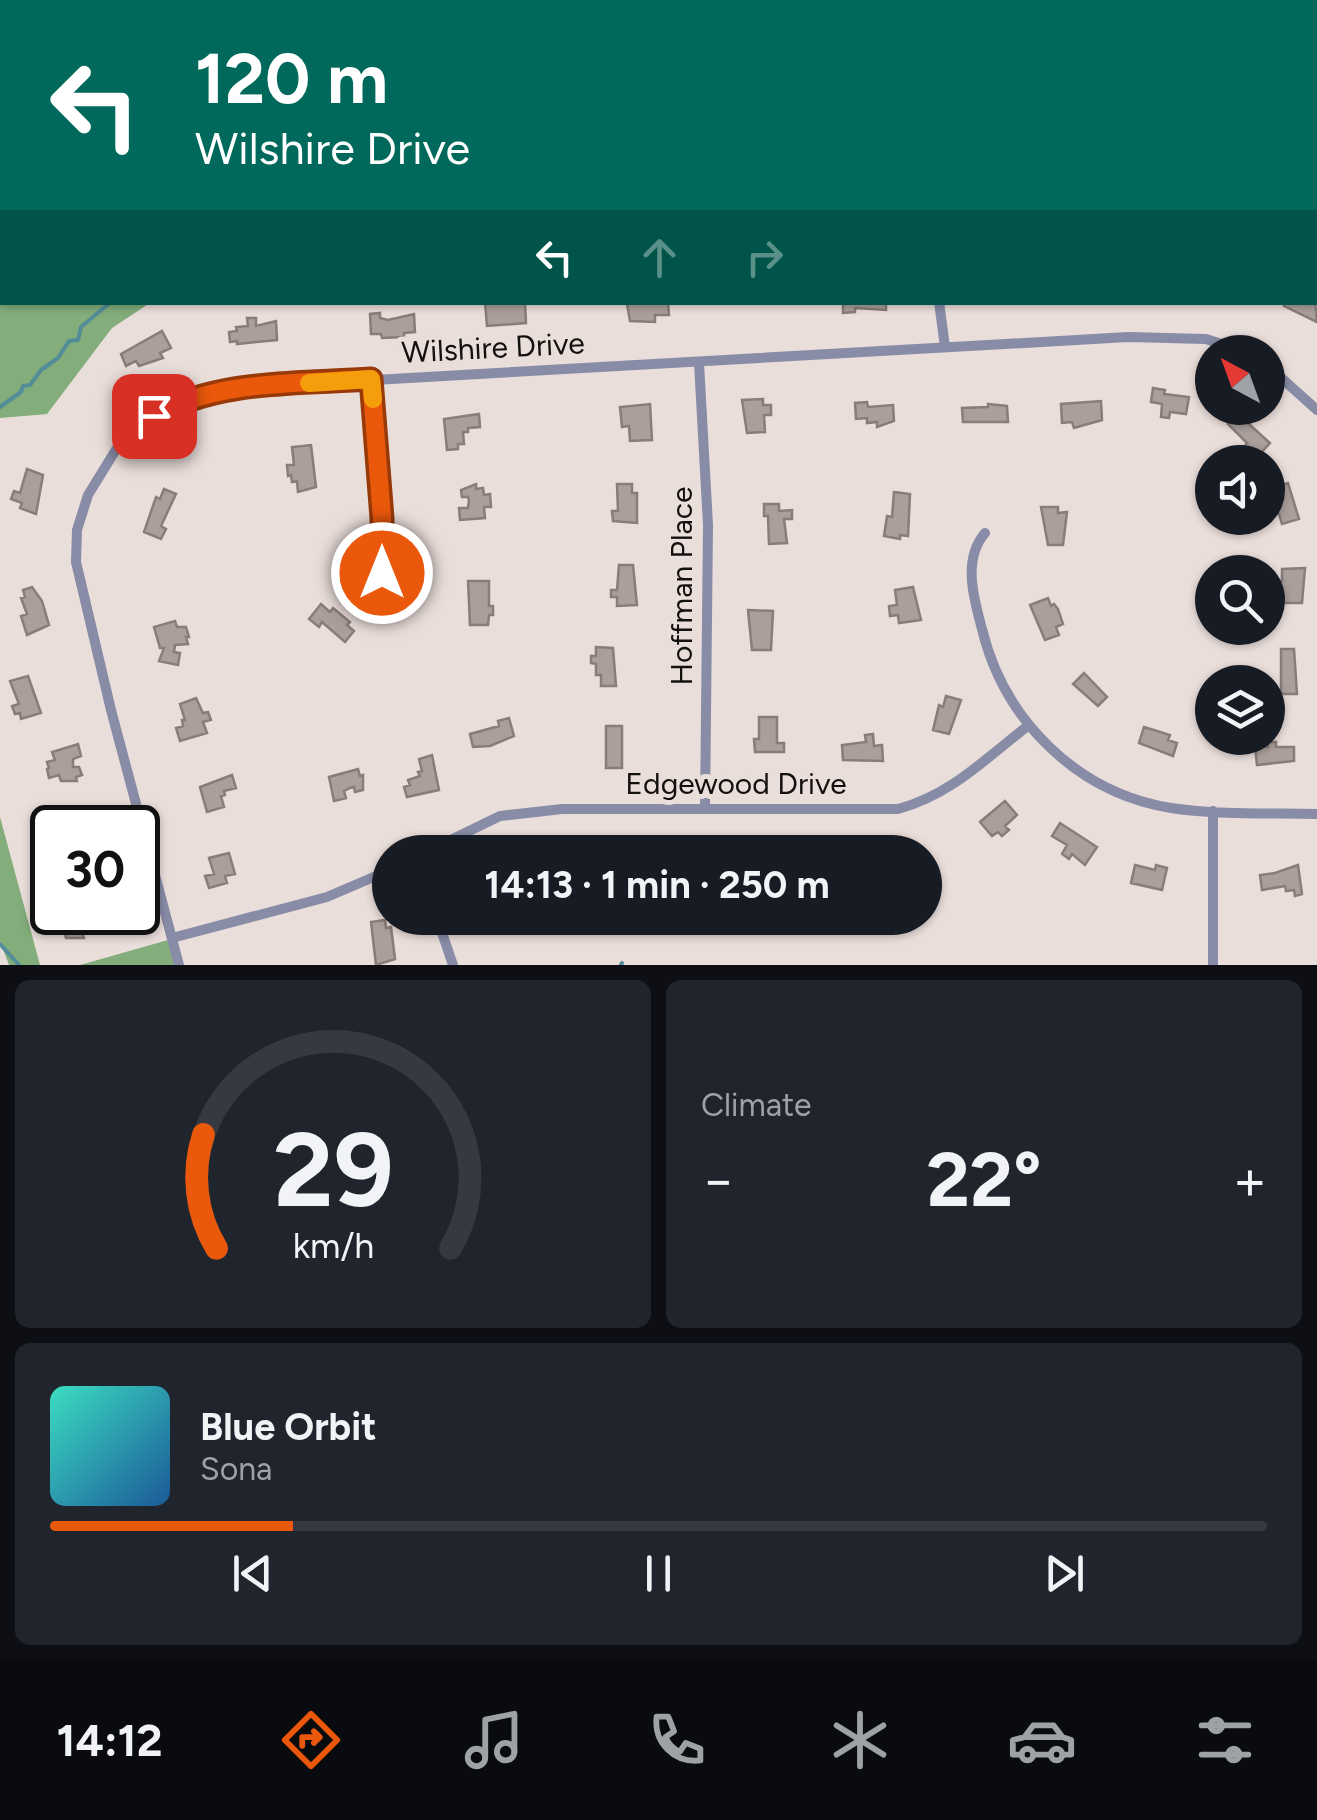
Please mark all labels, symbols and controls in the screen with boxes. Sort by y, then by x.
text: 120 m [195,36,388,121]
icon: left [30,40,160,170]
text: Wilshire Drive [195,121,470,175]
icon: left [527,230,582,285]
icon: ahead [632,230,687,285]
icon: right [737,230,792,285]
street label: Wilshire Drive [400,324,585,371]
north arrow [1195,335,1285,425]
map controls [1195,335,1285,755]
pin [112,374,197,459]
icon: arrive [127,389,182,444]
button: sound [1195,445,1285,535]
street label: Hoffman Place [663,487,700,685]
position arrow [330,521,434,625]
button: search [1195,555,1285,645]
button: layers [1195,665,1285,755]
street label: Edgewood Drive [625,765,847,802]
speed limit sign: 30 [30,805,160,935]
text: 14:13 · 1 min · 250 m [484,862,830,908]
text: Climate [701,1086,812,1124]
text: 29 [273,1107,393,1232]
text: 22° [926,1135,1042,1225]
text: − [701,1147,735,1213]
text: + [1233,1147,1267,1213]
text: km/h [292,1224,374,1267]
text: Blue Orbit [200,1404,376,1450]
text: Sona [200,1450,272,1488]
icon: previous [225,1546,280,1601]
icon: pause [631,1546,686,1601]
icon: next [1037,1546,1092,1601]
icon: directions [276,1705,346,1775]
icon: music [459,1705,529,1775]
icon: phone [642,1705,712,1775]
icon: climate [825,1705,895,1775]
icon: car [1007,1705,1077,1775]
icon: filters [1190,1705,1260,1775]
text: 14:12 [56,1713,163,1767]

